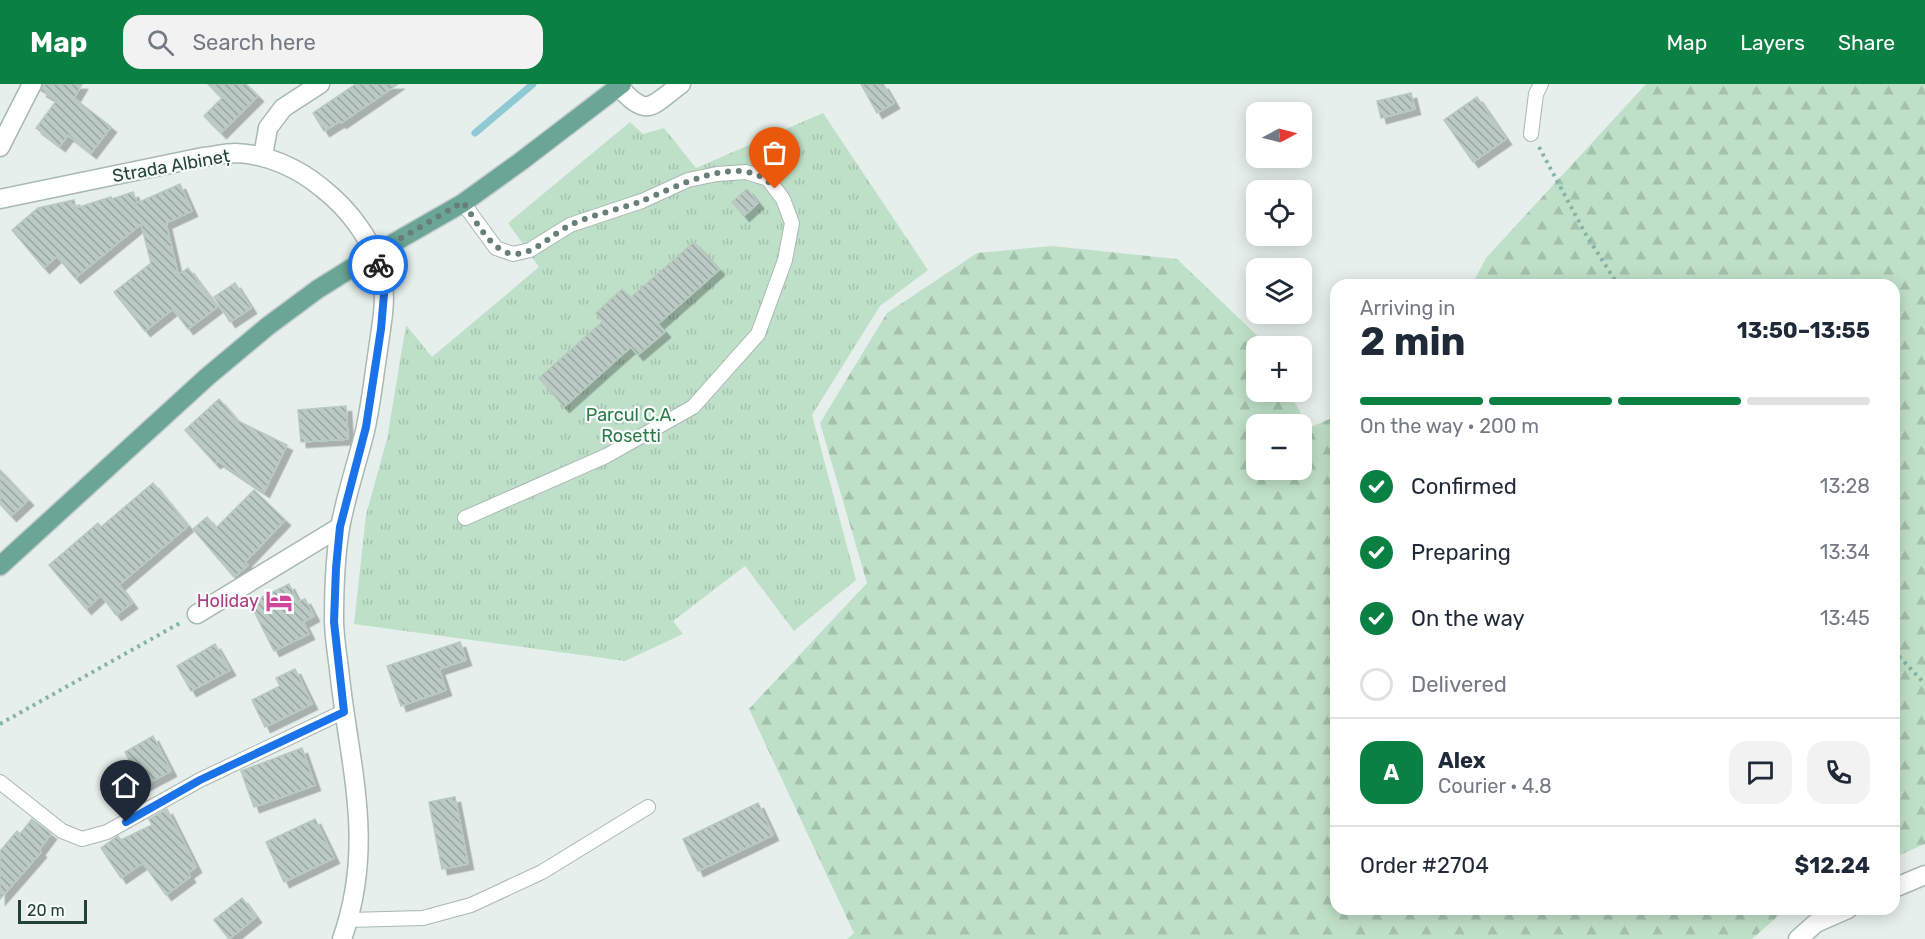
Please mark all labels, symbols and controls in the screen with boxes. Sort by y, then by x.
search box [123,15,543,69]
text: Map [30,26,87,59]
icon: search [144,26,177,59]
text: Search here [192,29,316,56]
text: Map [1666,30,1707,55]
text: Layers [1740,30,1805,55]
text: Share [1838,30,1895,55]
north arrow [1246,102,1312,168]
map controls [1246,102,1312,480]
pin [749,127,800,189]
icon: bag [758,136,791,169]
street label: Strada Albineț [111,145,231,187]
button: locate [1246,180,1312,246]
courier [348,235,408,295]
icon: bike [362,249,395,282]
button: layers [1246,258,1312,324]
text: Arriving in [1360,296,1455,320]
text: 13:50–13:55 [1737,317,1870,344]
text: 2 min [1360,319,1466,365]
button: + [1246,336,1312,402]
park label: Parcul C.A. Rosetti [586,404,676,447]
button: − [1246,414,1312,480]
text: On the way · 200 m [1360,414,1539,438]
icon: check [1360,470,1393,503]
text: Confirmed [1411,473,1517,500]
text: 13:28 [1820,474,1870,498]
icon: check [1360,536,1393,569]
text: Preparing [1411,539,1511,566]
text: 13:34 [1820,540,1870,564]
hotel icon: Holiday [264,586,294,616]
place label: Holiday [197,590,259,612]
icon: check [1360,602,1393,635]
text: On the way [1411,605,1525,632]
text: 13:45 [1820,606,1870,630]
text: Delivered [1411,671,1507,698]
button: chat [1729,741,1792,804]
button: phone [1807,741,1870,804]
text: Alex [1438,747,1486,774]
text: A [1384,759,1399,786]
pin [100,760,151,822]
icon: home [109,769,142,802]
text: Courier · 4.8 [1438,774,1552,798]
text: Order #2704 [1360,852,1489,879]
text: $12.24 [1795,852,1870,879]
scale bar [18,897,87,924]
text: 20 m [27,901,65,920]

